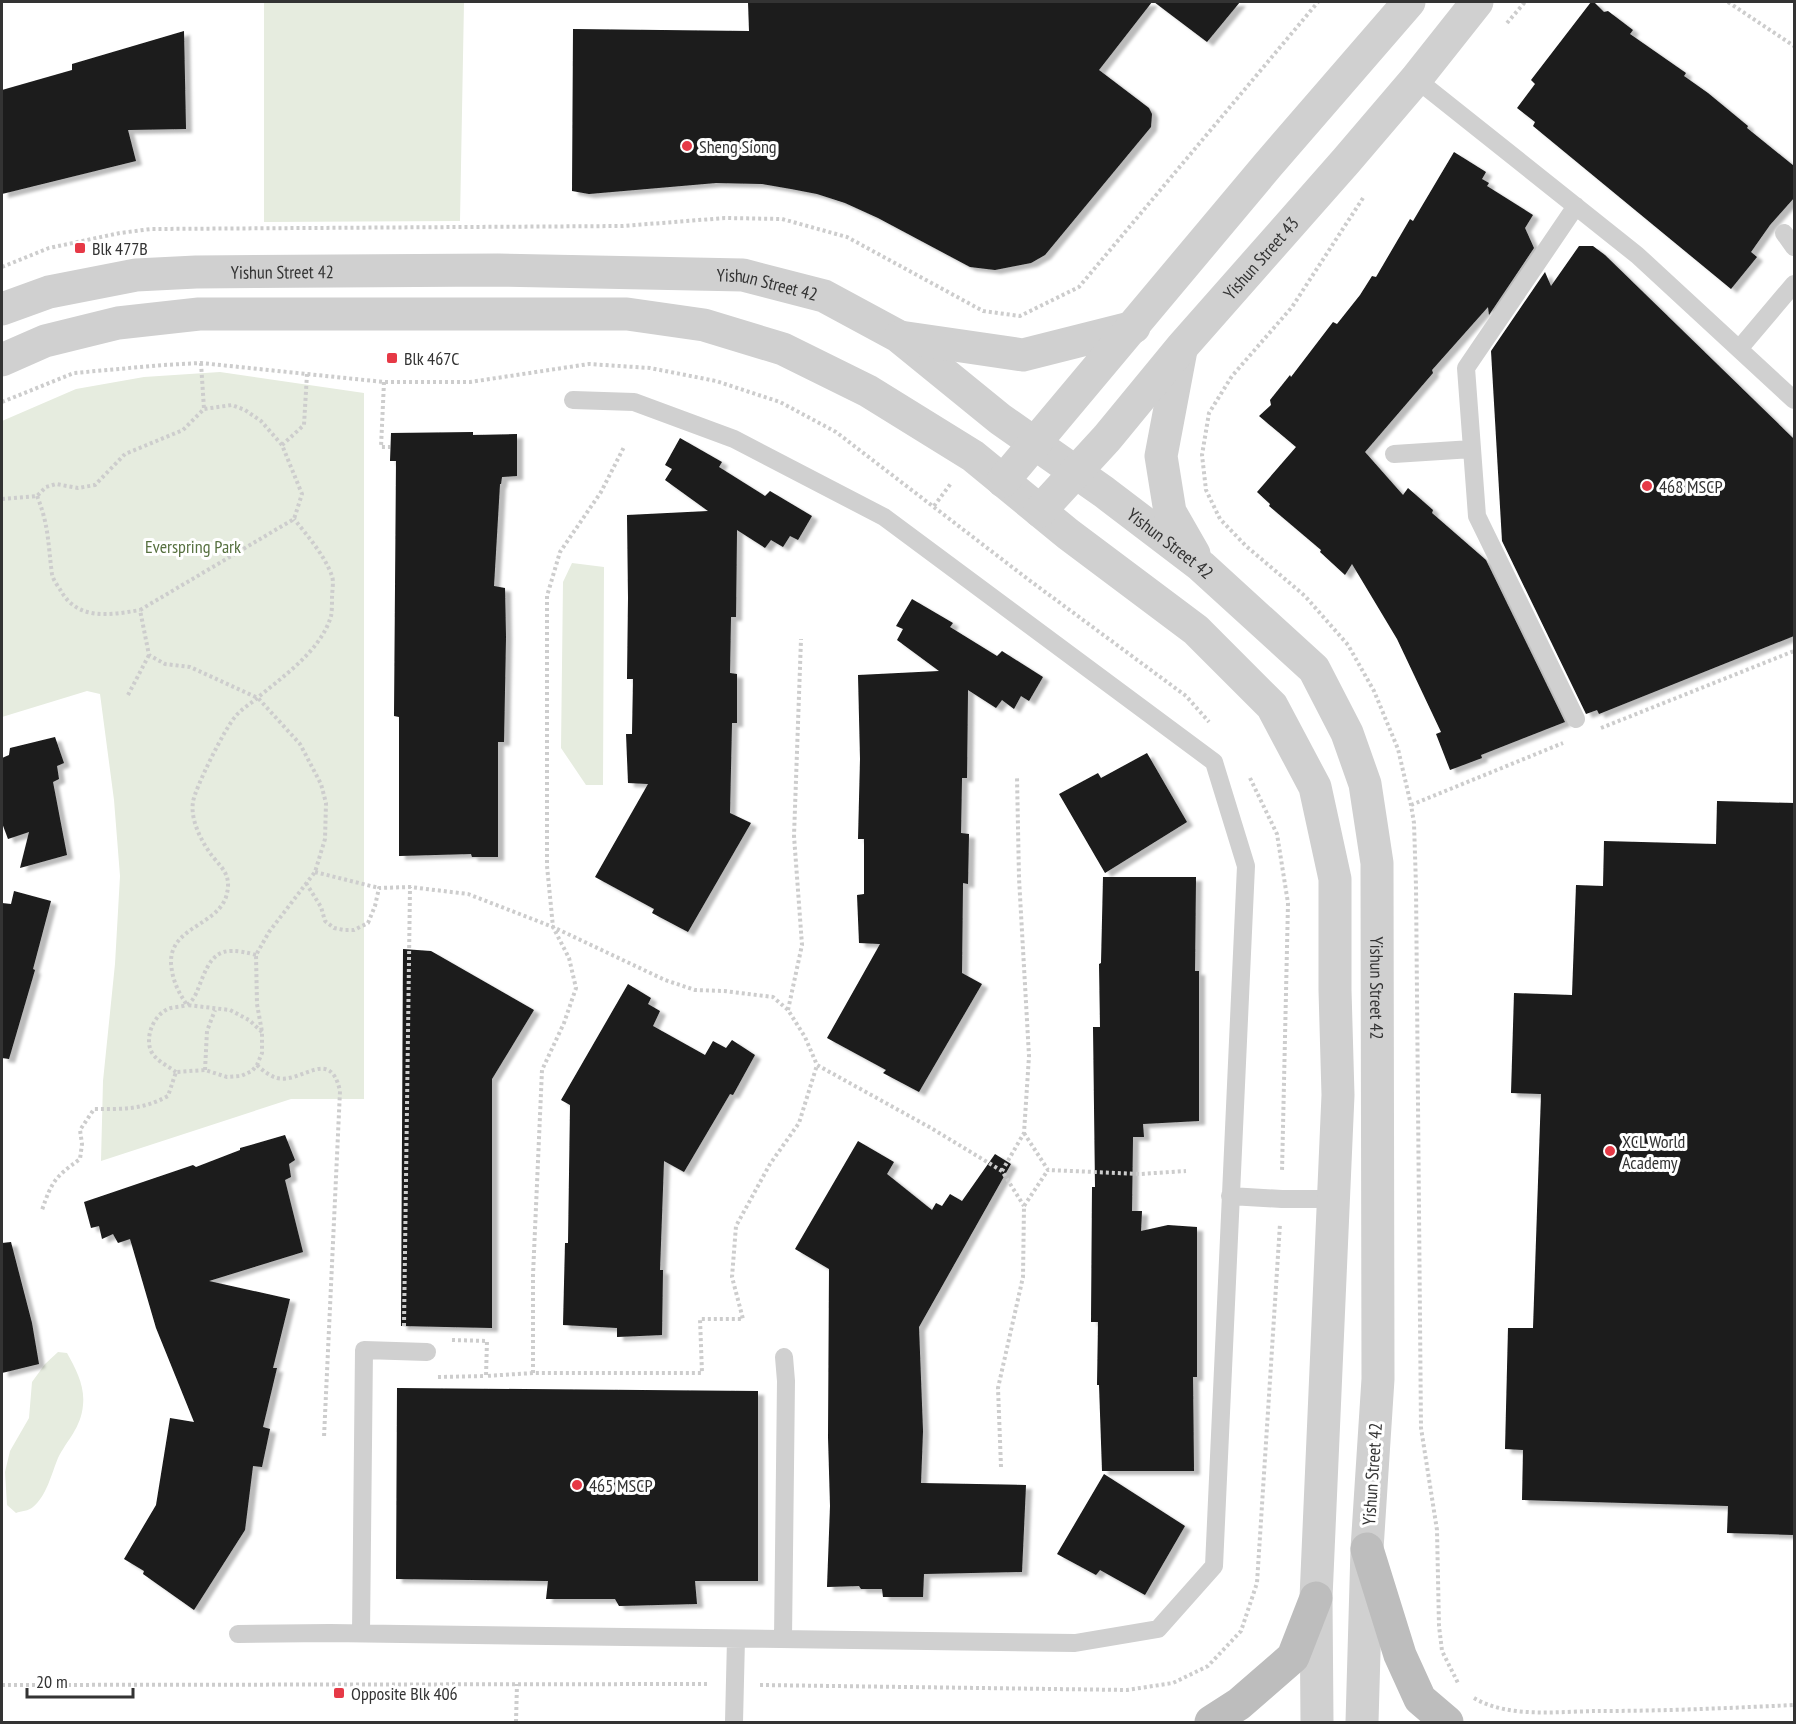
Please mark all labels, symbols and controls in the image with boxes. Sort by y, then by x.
place label: Sheng Siong [699,135,777,158]
marker: Sheng Siong [680,139,694,153]
street label: Yishun Street 43 [1218,211,1303,304]
place label: Blk 477B [92,237,148,260]
marker: Blk 477B [73,241,87,255]
street label: Yishun Street 42 [231,260,334,283]
street label: Yishun Street 42 [717,263,820,305]
place label: Blk 467C [404,347,459,370]
marker: Blk 467C [385,351,399,365]
place label: 468 MSCP [1659,475,1723,498]
marker: 468 MSCP [1640,479,1654,493]
street label: Yishun Street 42 [1123,502,1219,584]
park label: Everspring Park [145,535,241,558]
street label: Yishun Street 42 [1366,936,1389,1040]
place label: XCL World Academy [1622,1130,1685,1174]
marker: XCL World Academy [1603,1144,1617,1158]
street label: Yishun Street 42 [1357,1422,1387,1526]
place label: 465 MSCP [589,1474,653,1497]
marker: 465 MSCP [570,1478,584,1492]
scale bar [27,1661,134,1699]
text: 20 m [36,1670,68,1693]
place label: Opposite Blk 406 [351,1682,458,1705]
marker: Opposite Blk 406 [332,1686,346,1700]

